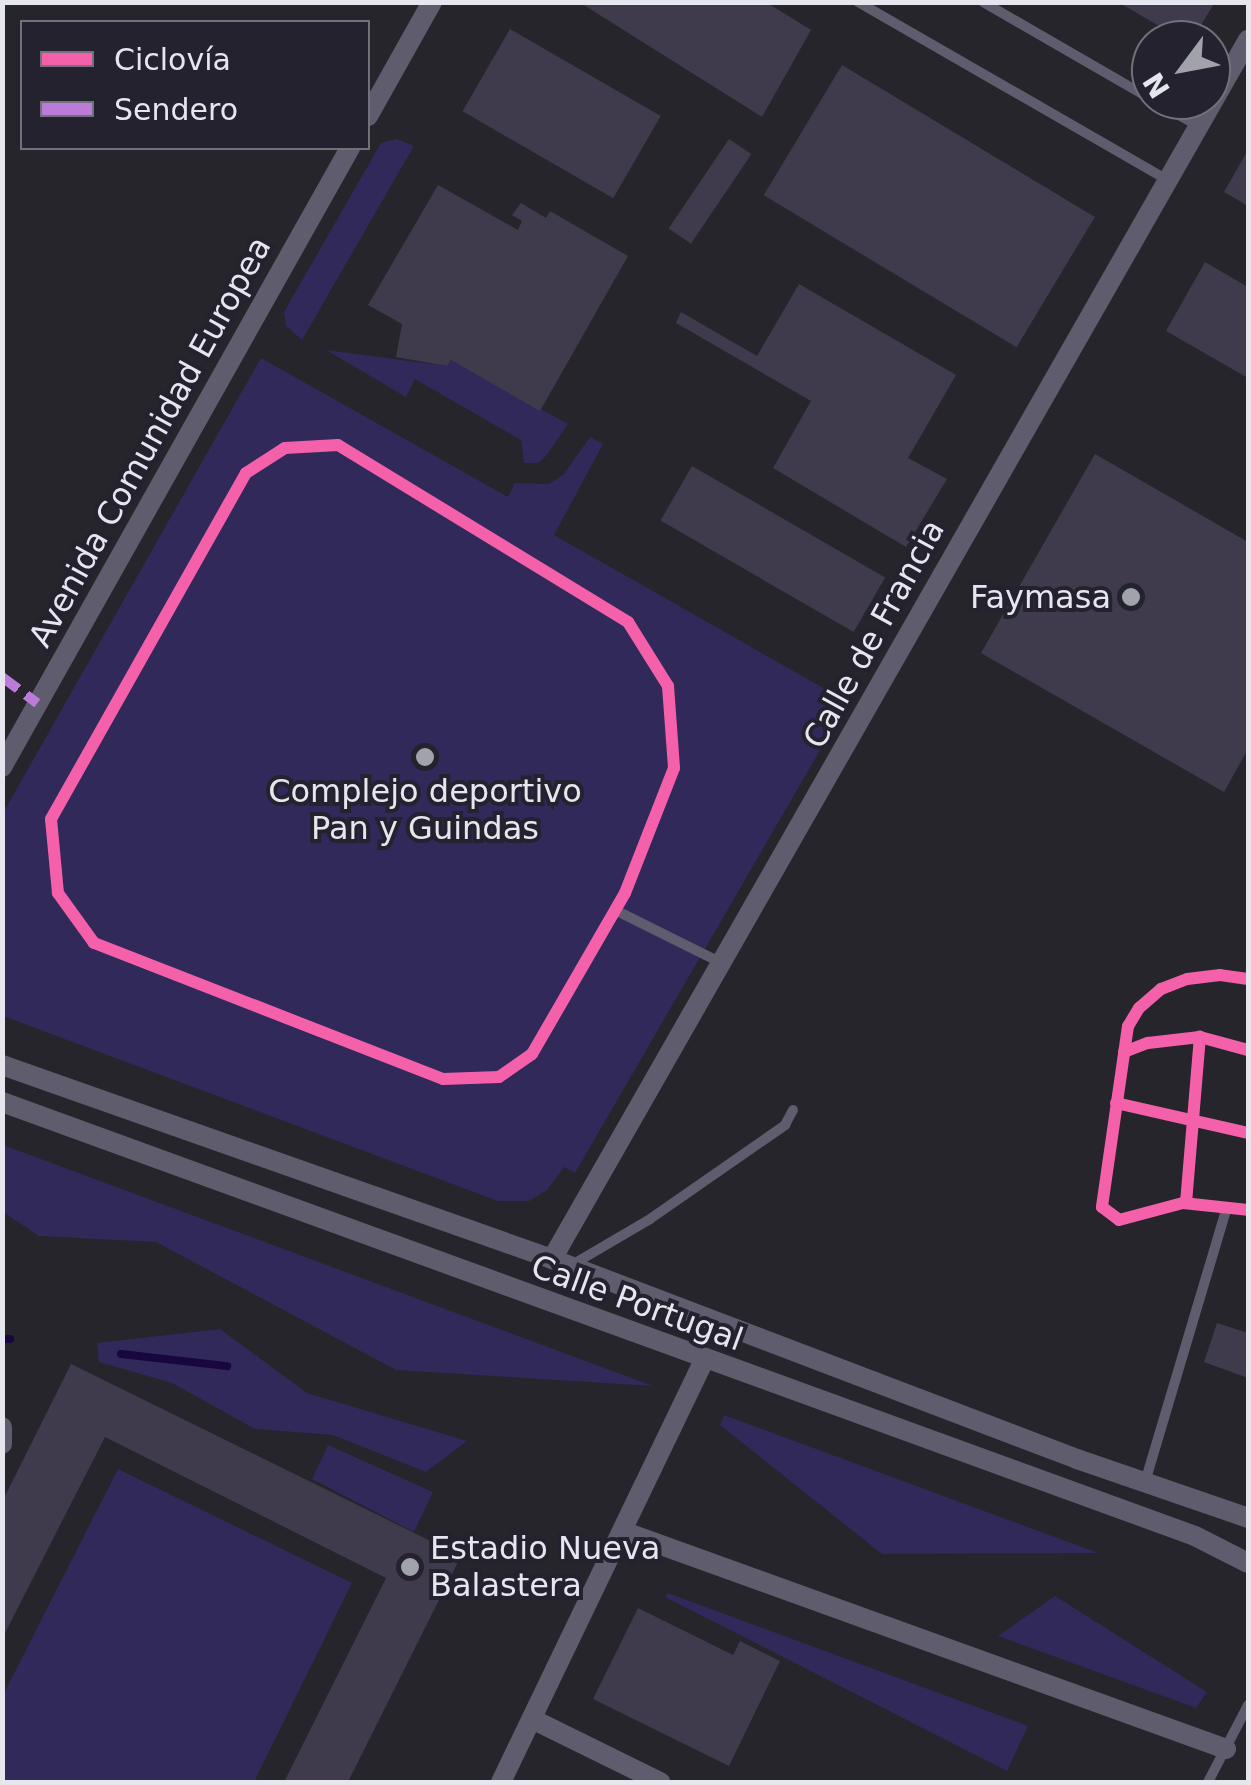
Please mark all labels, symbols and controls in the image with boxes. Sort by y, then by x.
legend [20,20,370,150]
north arrow [1131,20,1231,120]
text: Ciclovía [114,42,231,77]
text: N [1137,66,1177,104]
text: Sendero [114,92,238,127]
street label: Avenida Comunidad Europea [21,230,279,654]
street label: Calle de Francia [795,513,953,755]
place label: Faymasa [970,578,1111,616]
marker: Faymasa [1120,586,1142,608]
marker: Complejo deportivo Pan y Guindas [414,746,436,768]
place label: Complejo deportivo Pan y Guindas [268,773,582,848]
street label: Calle Portugal [526,1247,748,1359]
place label: Estadio Nueva Balastera [430,1530,660,1605]
marker: Estadio Nueva Balastera [399,1556,421,1578]

